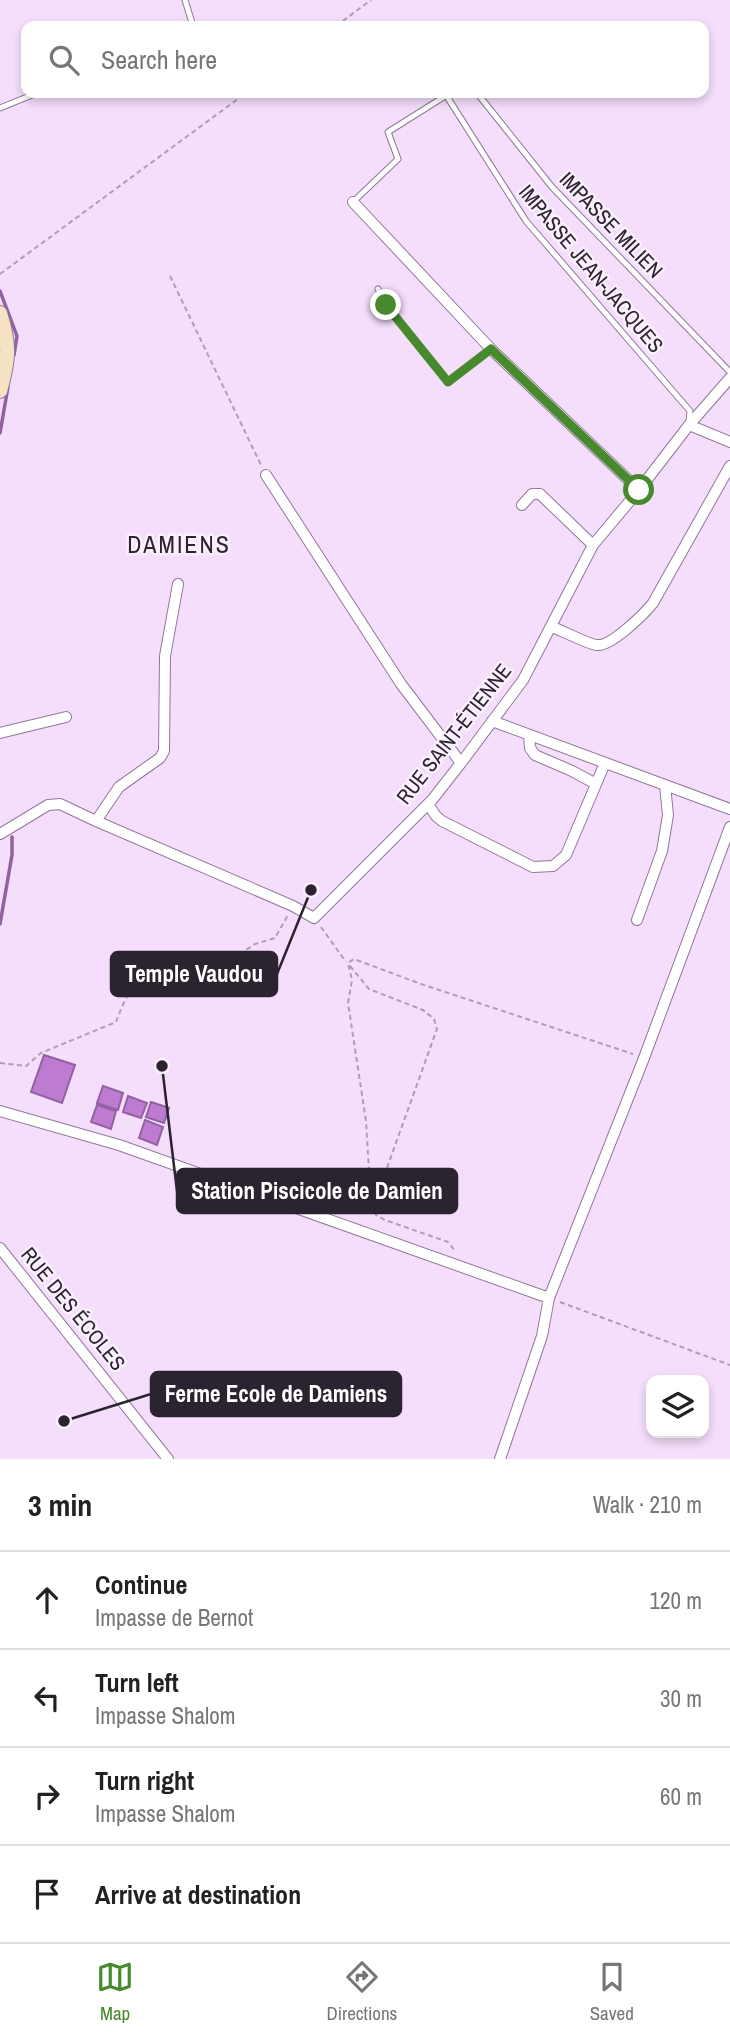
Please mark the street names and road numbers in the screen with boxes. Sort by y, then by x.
street label: IMPASSE MILIEN [553,165,670,284]
street label: IMPASSE JEAN-JACQUES [512,178,670,359]
street label: RUE SAINT-ÉTIENNE [389,657,518,810]
street label: RUE DES ÉCOLES [15,1241,132,1377]

